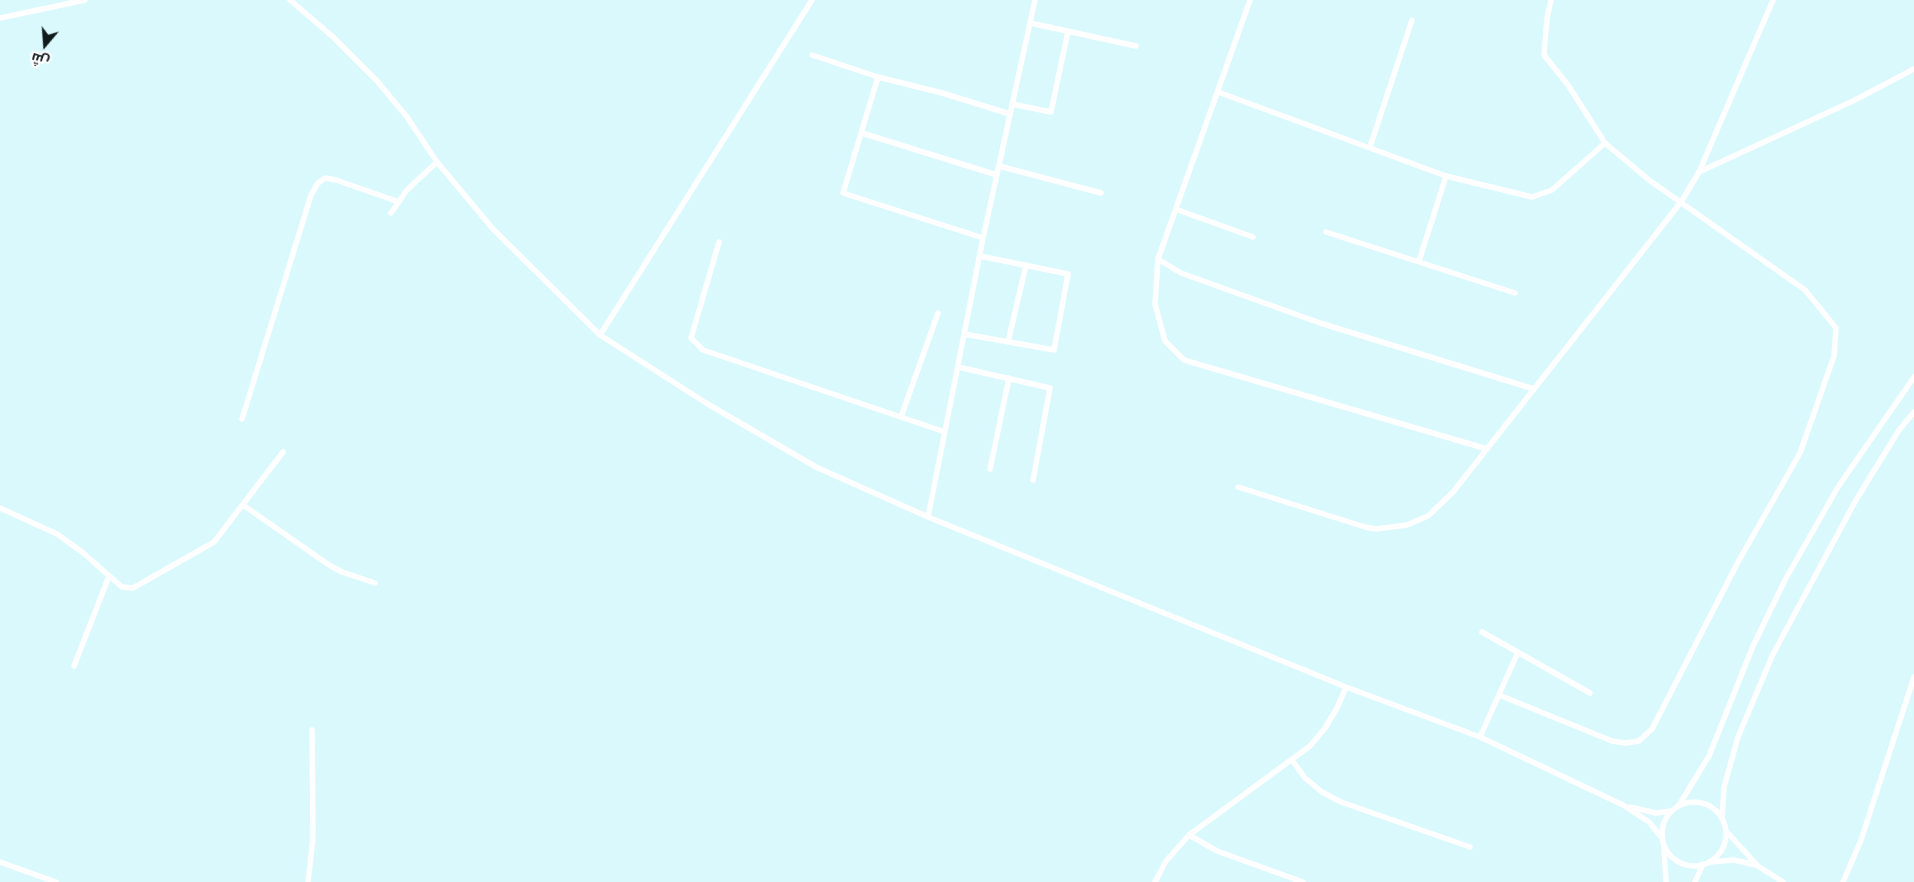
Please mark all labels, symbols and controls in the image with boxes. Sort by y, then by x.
north arrow [20,20,70,70]
text: ش [29,49,51,71]

